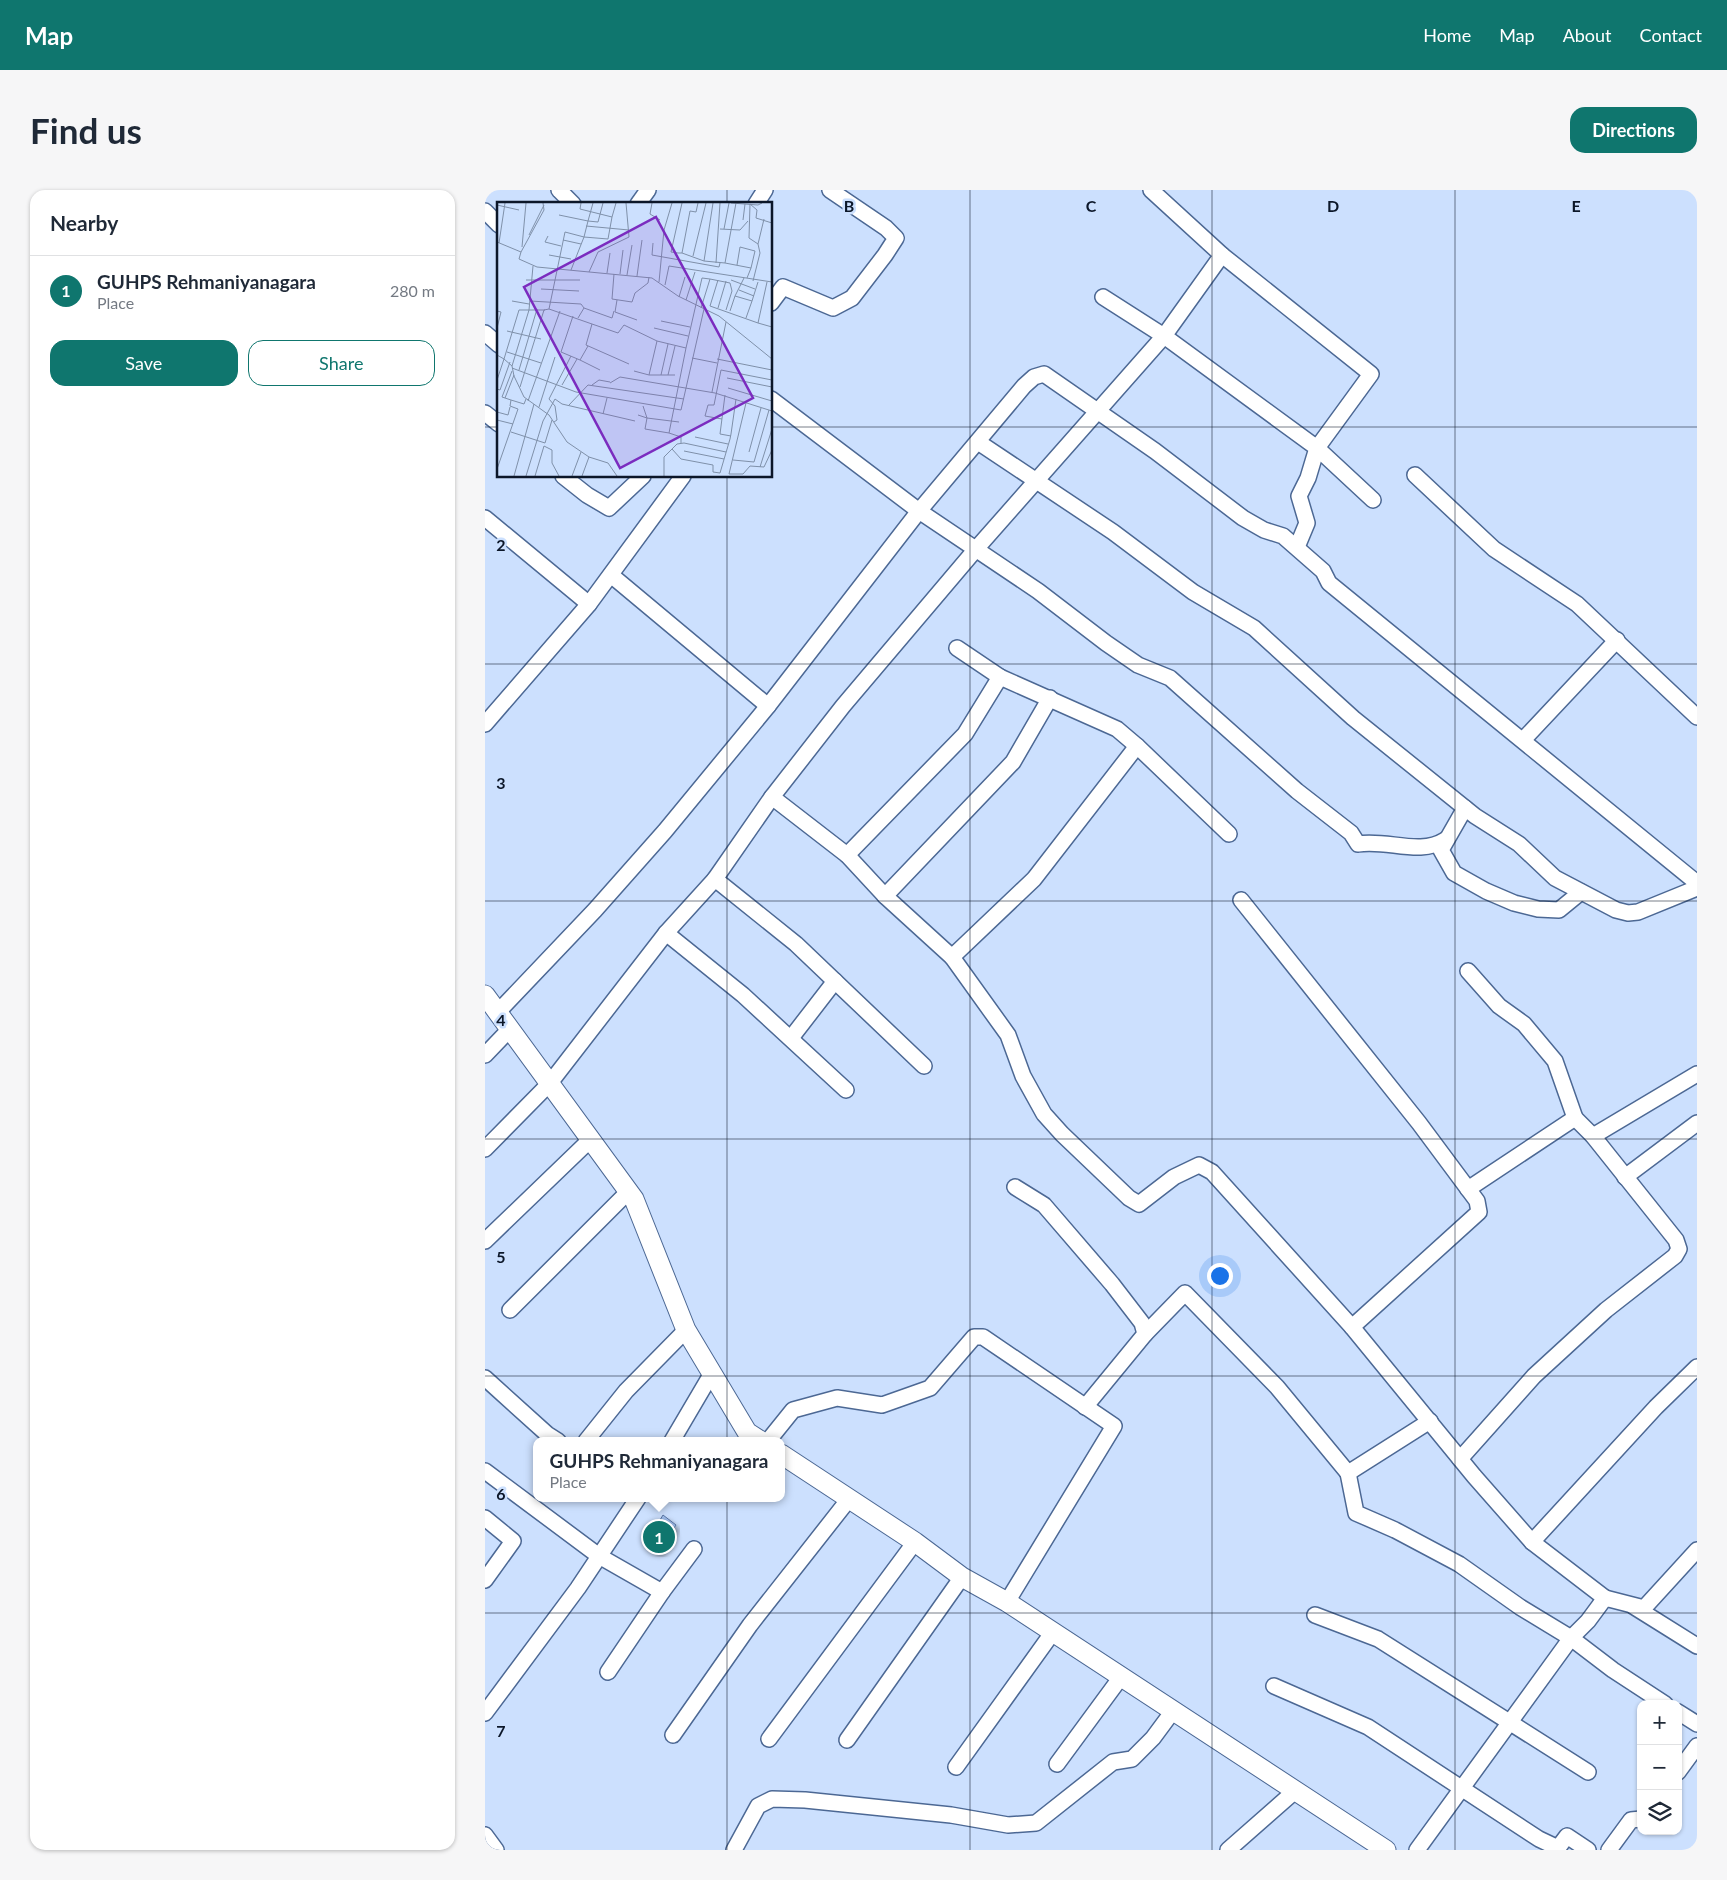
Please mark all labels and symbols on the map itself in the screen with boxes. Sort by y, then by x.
text: B [844,196,854,215]
text: C [1086,196,1097,215]
text: D [1327,196,1339,215]
text: E [1571,196,1581,215]
inset map [497,202,773,478]
text: 2 [496,535,506,554]
text: 3 [496,773,506,792]
text: 4 [496,1010,506,1029]
text: 5 [496,1247,506,1266]
your location [1207,1263,1233,1289]
text: 6 [496,1484,506,1503]
pin: 1 [643,1518,675,1556]
text: 7 [496,1721,506,1740]

